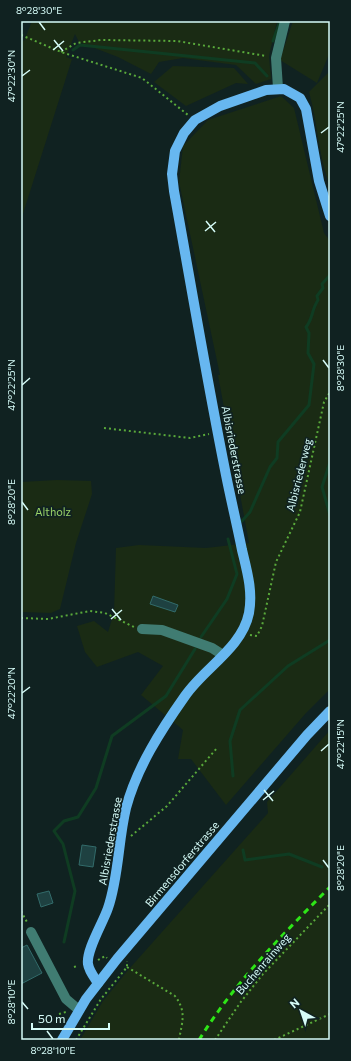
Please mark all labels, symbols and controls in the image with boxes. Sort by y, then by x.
text: 8°28'30"E [16,4,62,16]
text: 47°22'30"N [5,50,17,102]
text: 47°22'25"N [334,101,346,153]
text: 8°28'30"E [334,345,346,391]
text: 47°22'25"N [5,359,17,411]
street label: Albisriederstrasse [220,405,249,495]
street label: Albisriederweg [283,437,314,513]
text: 8°28'20"E [5,479,17,525]
park label: Altholz [35,505,72,518]
text: 47°22'20"N [5,667,17,719]
text: 47°22'15"N [334,719,346,769]
street label: Albisriederstrasse [95,796,124,886]
street label: Birmensdorferstrasse [142,818,221,909]
text: 8°28'20"E [334,845,346,891]
street label: Buchenrainweg [233,931,293,997]
text: 8°28'10"E [5,980,17,1024]
north arrow [281,991,321,1031]
text: N [287,995,302,1011]
scale bar [32,1005,109,1031]
text: 50 m [38,1011,66,1025]
text: 8°28'10"E [31,1044,75,1056]

